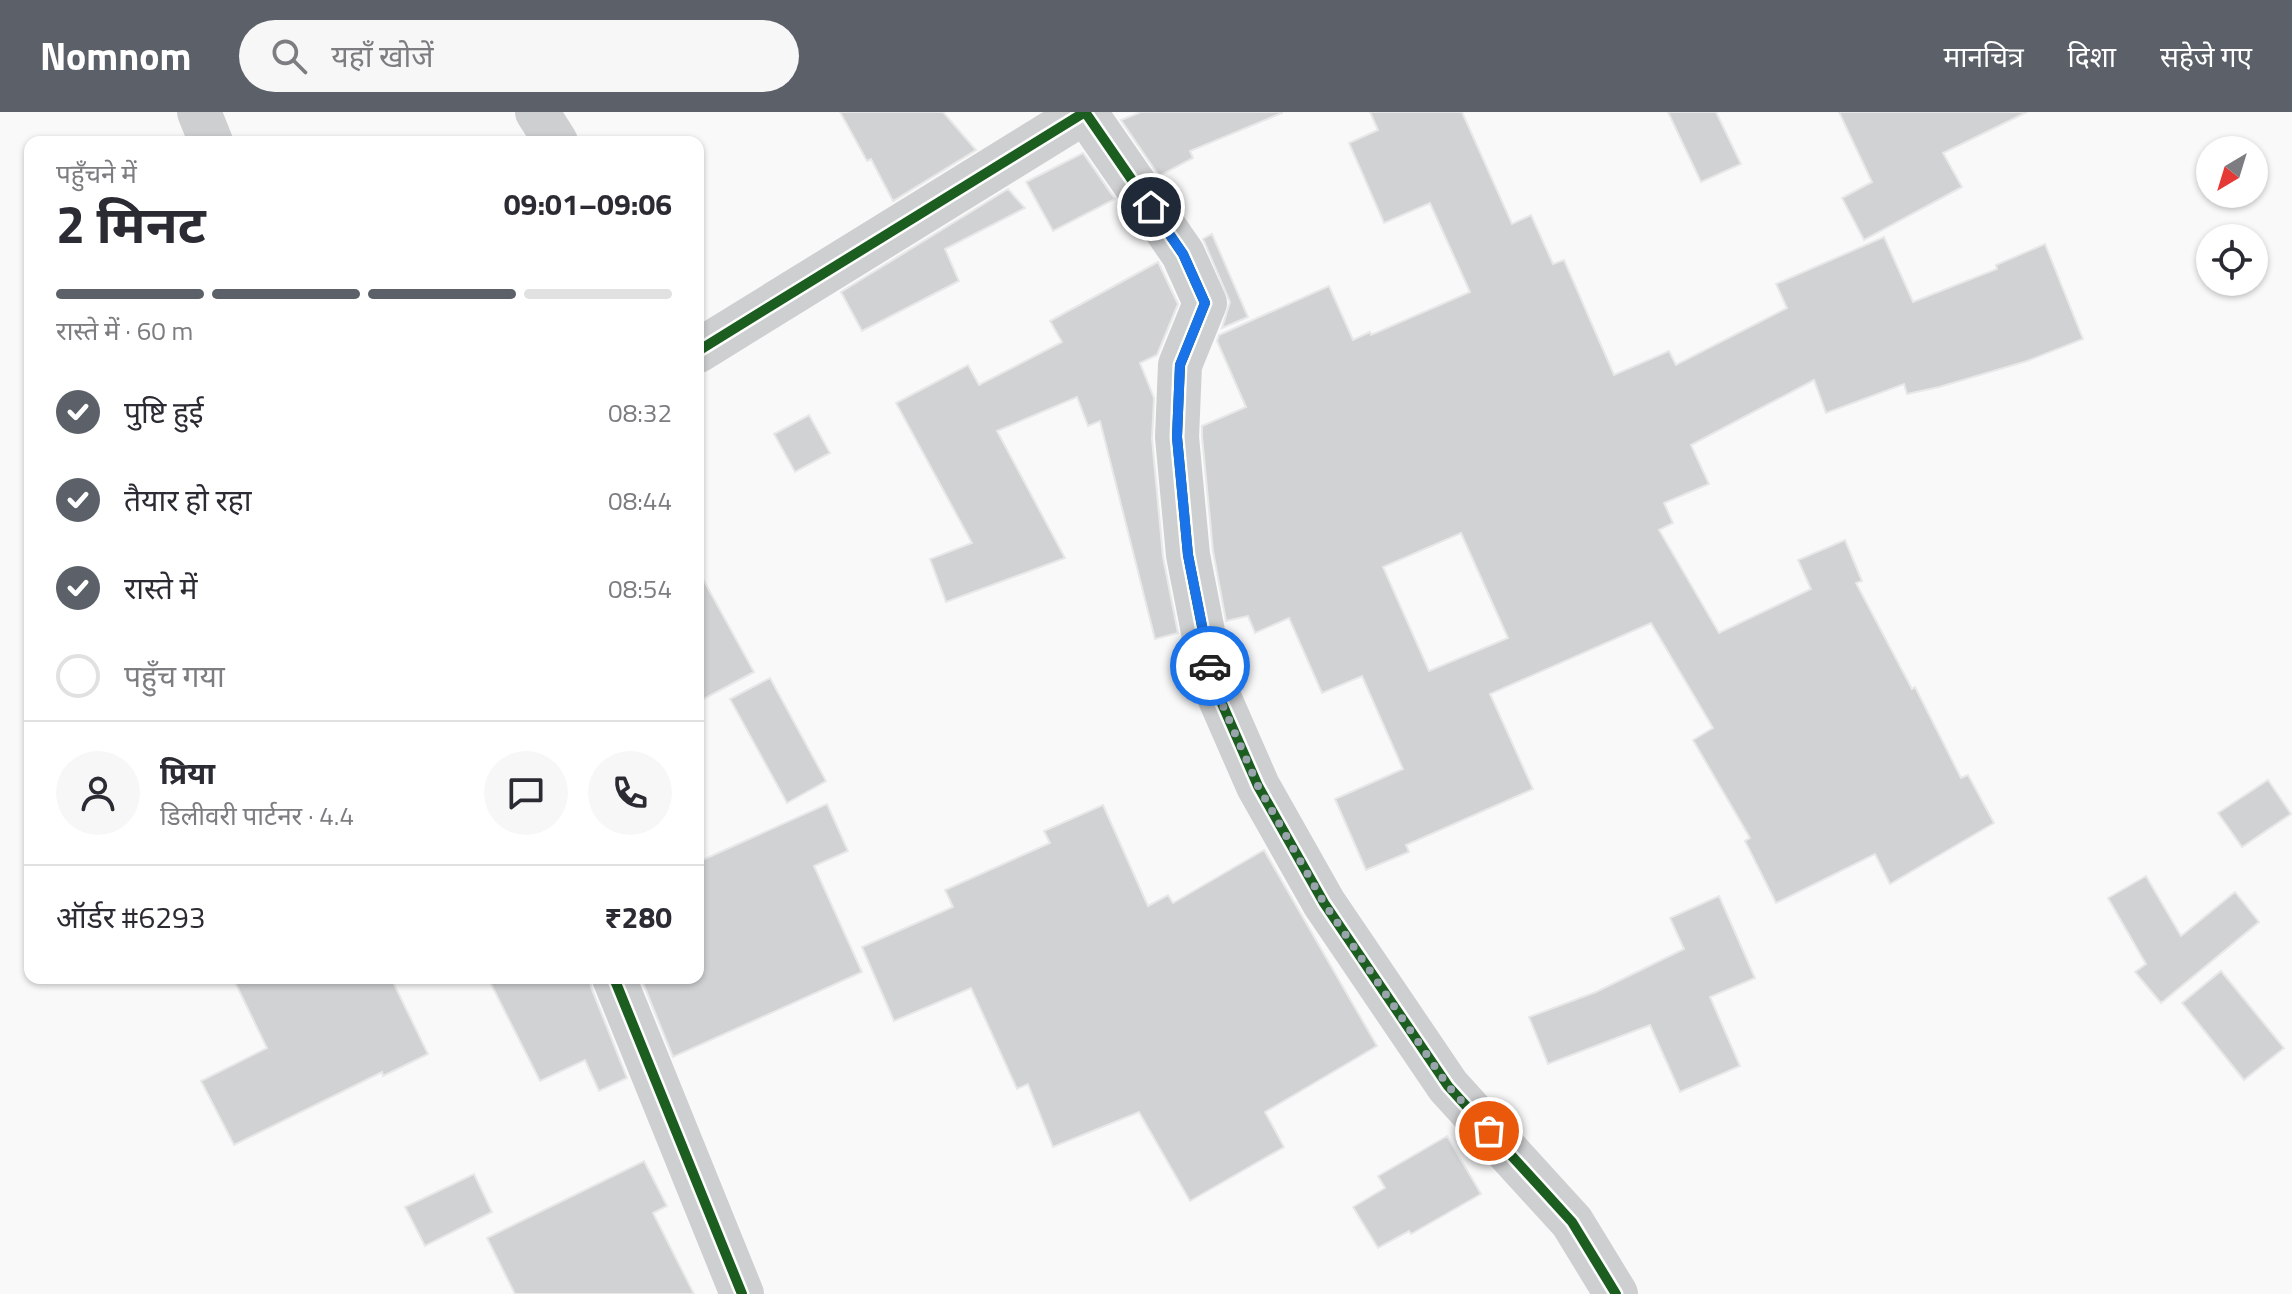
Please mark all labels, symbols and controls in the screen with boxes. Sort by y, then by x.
search box [239,20,799,92]
text: Nomnom [40,27,191,85]
text: यहाँ खोजें [331,33,434,79]
icon: search [267,34,311,78]
text: मानचित्र [1944,35,2024,78]
text: दिशा [2068,35,2116,78]
text: सहेजे गए [2160,35,2252,78]
north arrow [2196,136,2268,208]
map controls [2196,136,2268,296]
text: पहुँचने में [56,154,137,193]
pin [1117,173,1185,241]
text: 09:01–09:06 [504,181,672,227]
text: 2 मिनट [56,184,206,263]
icon: home [1129,185,1173,229]
button: locate [2196,224,2268,296]
text: रास्ते में · 60 m [56,311,193,350]
text: पुष्टि हुई [124,389,204,435]
icon: check [56,390,100,434]
text: 08:32 [608,393,672,432]
text: तैयार हो रहा [124,477,251,523]
icon: check [56,478,100,522]
text: 08:44 [608,481,672,520]
text: रास्ते में [124,565,197,611]
icon: check [56,566,100,610]
text: 08:54 [608,569,672,608]
courier [1170,626,1250,706]
icon: car [1188,644,1232,688]
text: पहुँच गया [124,653,225,699]
text: प्रिया [160,750,215,796]
button: person [56,751,140,835]
button: chat [484,751,568,835]
button: phone [588,751,672,835]
text: डिलीवरी पार्टनर · 4.4 [160,796,354,835]
text: ऑर्डर #6293 [56,894,206,940]
text: ₹280 [604,894,672,940]
pin [1455,1097,1523,1165]
icon: bag [1467,1109,1511,1153]

